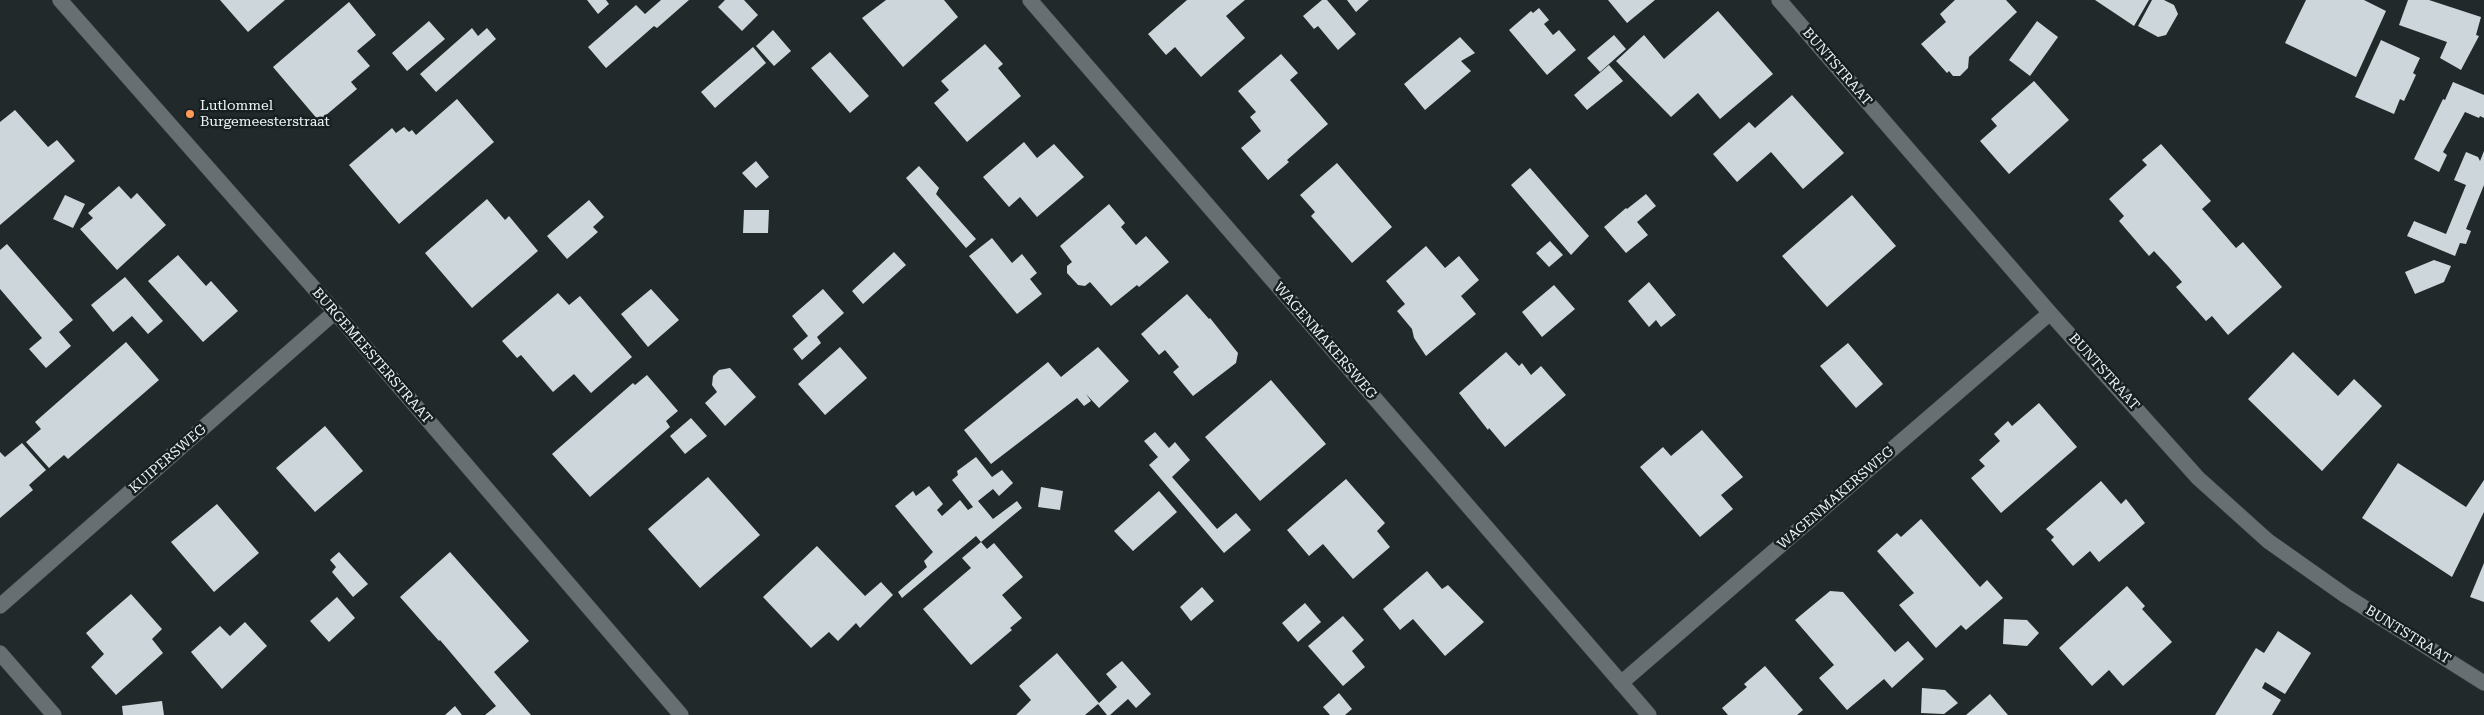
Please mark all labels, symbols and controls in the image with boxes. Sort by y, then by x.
street label: BUNTSTRAAT [1799,25,1875,109]
place label: Lutlommel Burgemeesterstraat [200,98,330,130]
marker: Lutlommel Burgemeesterstraat [184,108,196,120]
street label: WAGENMAKERSWEG [1270,279,1380,403]
street label: BURGEMEESTERSTRAAT [308,285,436,427]
street label: BUNTSTRAAT [2065,330,2143,414]
street label: KUIPERSWEG [126,421,210,497]
street label: WAGENMAKERSWEG [1774,443,1898,553]
street label: BUNTSTRAAT [2362,602,2454,668]

